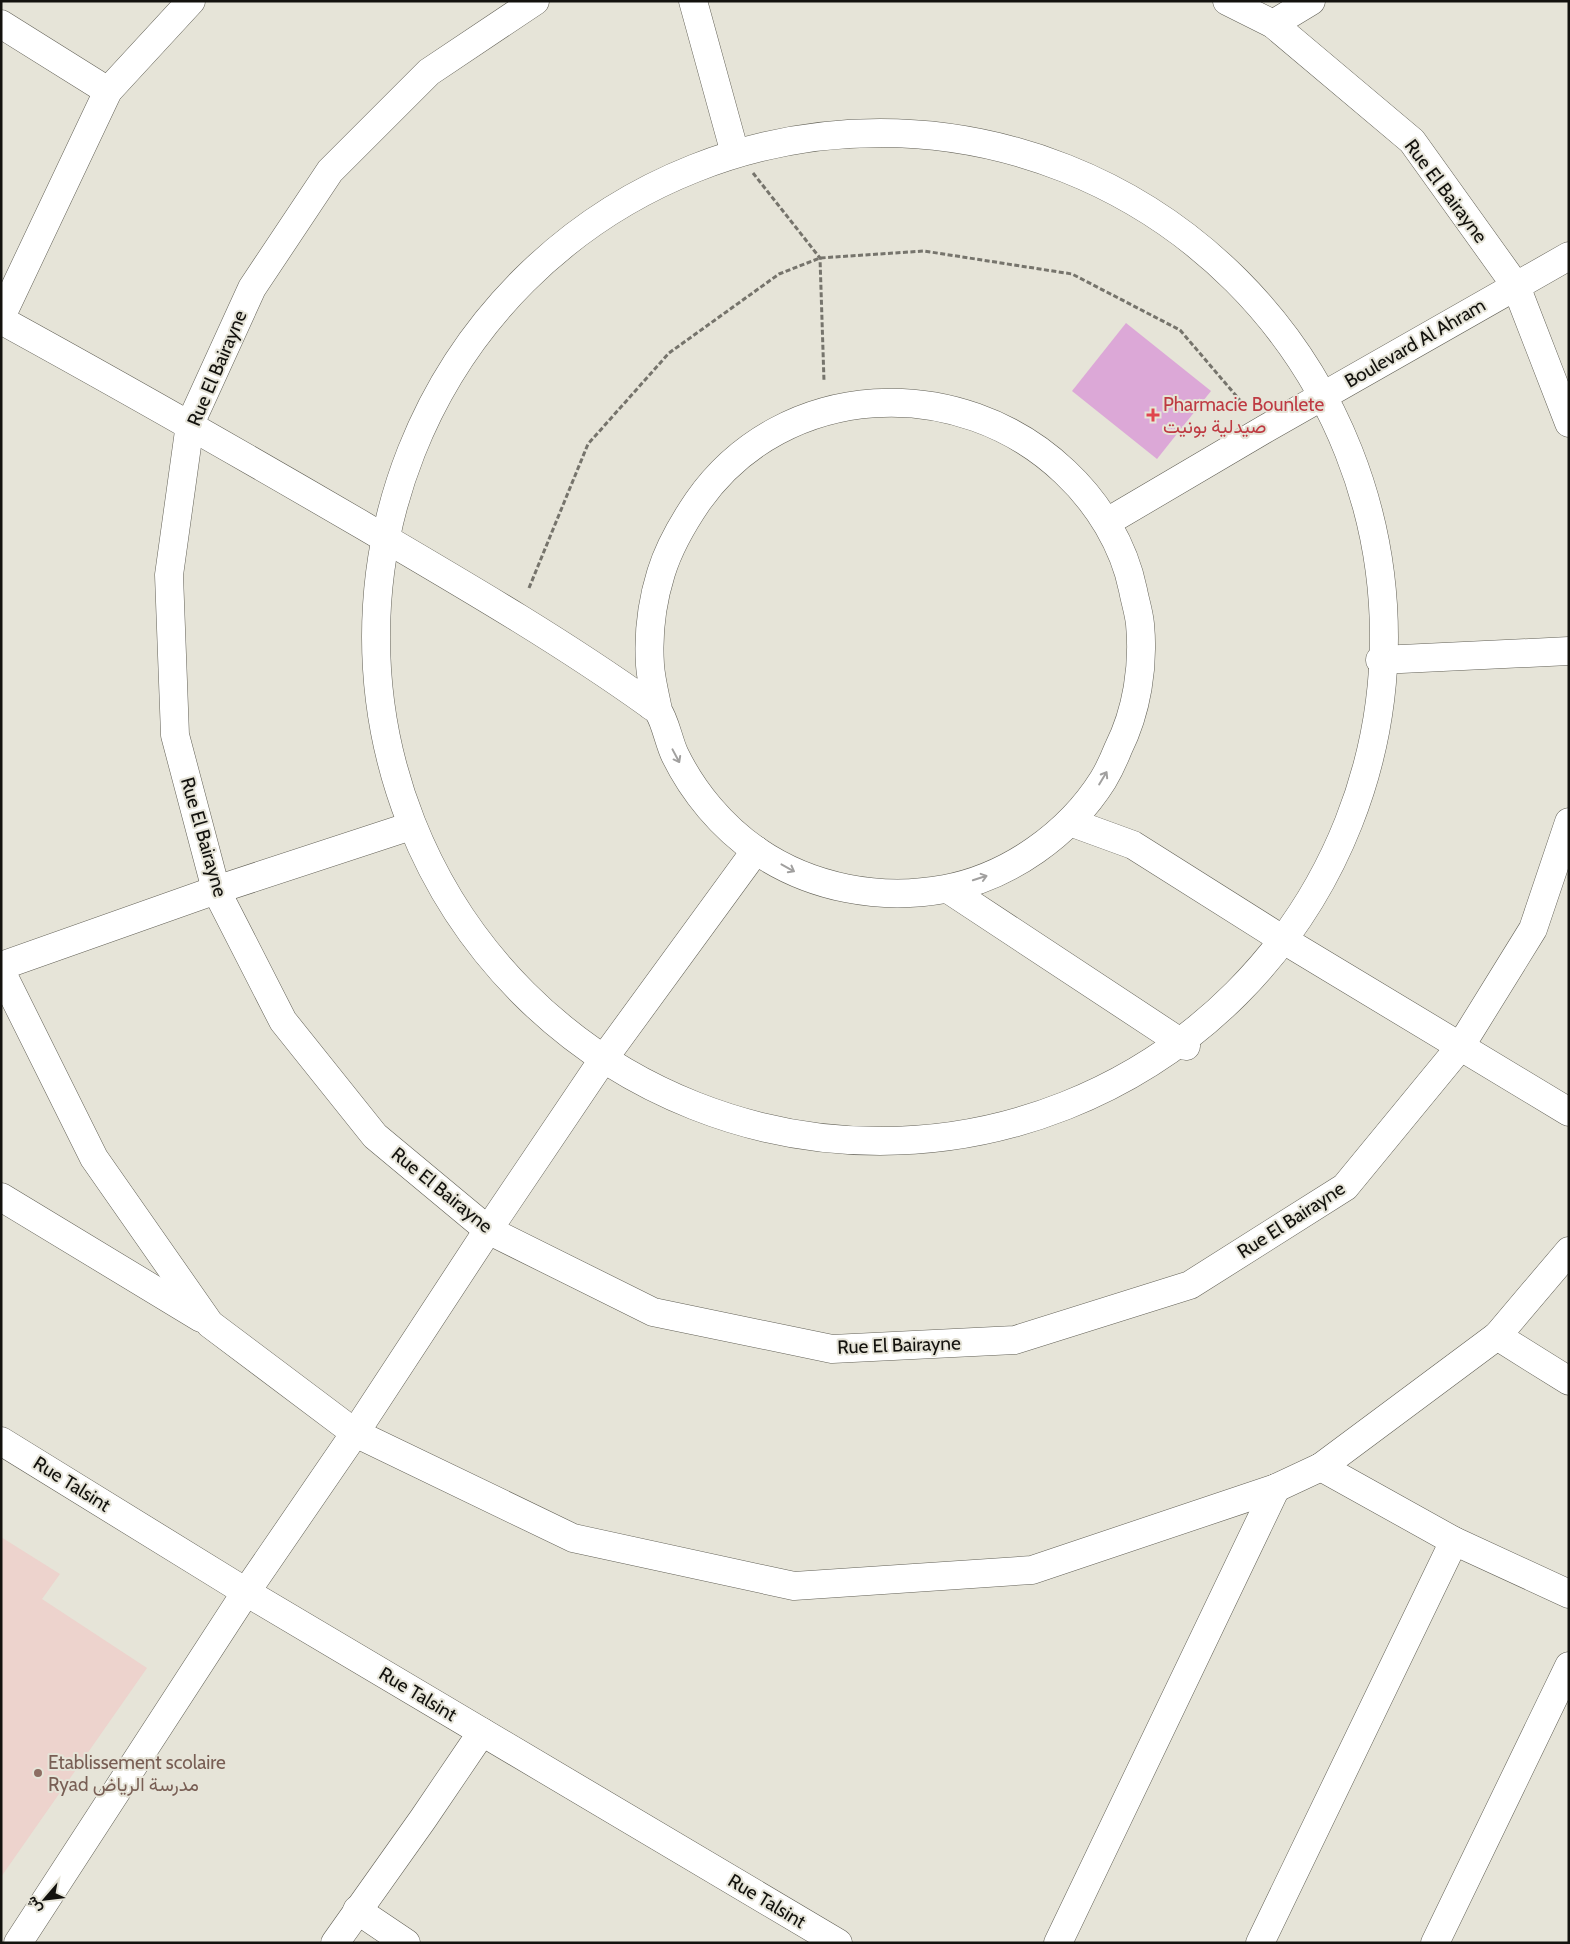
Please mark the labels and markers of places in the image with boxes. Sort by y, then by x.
place label: Pharmacie Bounlete صيدلية بونيت [1163,393,1324,438]
marker: Pharmacie Bounlete صيدلية بونيت [1147,409,1159,421]
place label: Etablissement scolaire Ryad مدرسة الرياض [48,1751,226,1796]
marker: Etablissement scolaire Ryad مدرسة الرياض [32,1767,44,1779]

